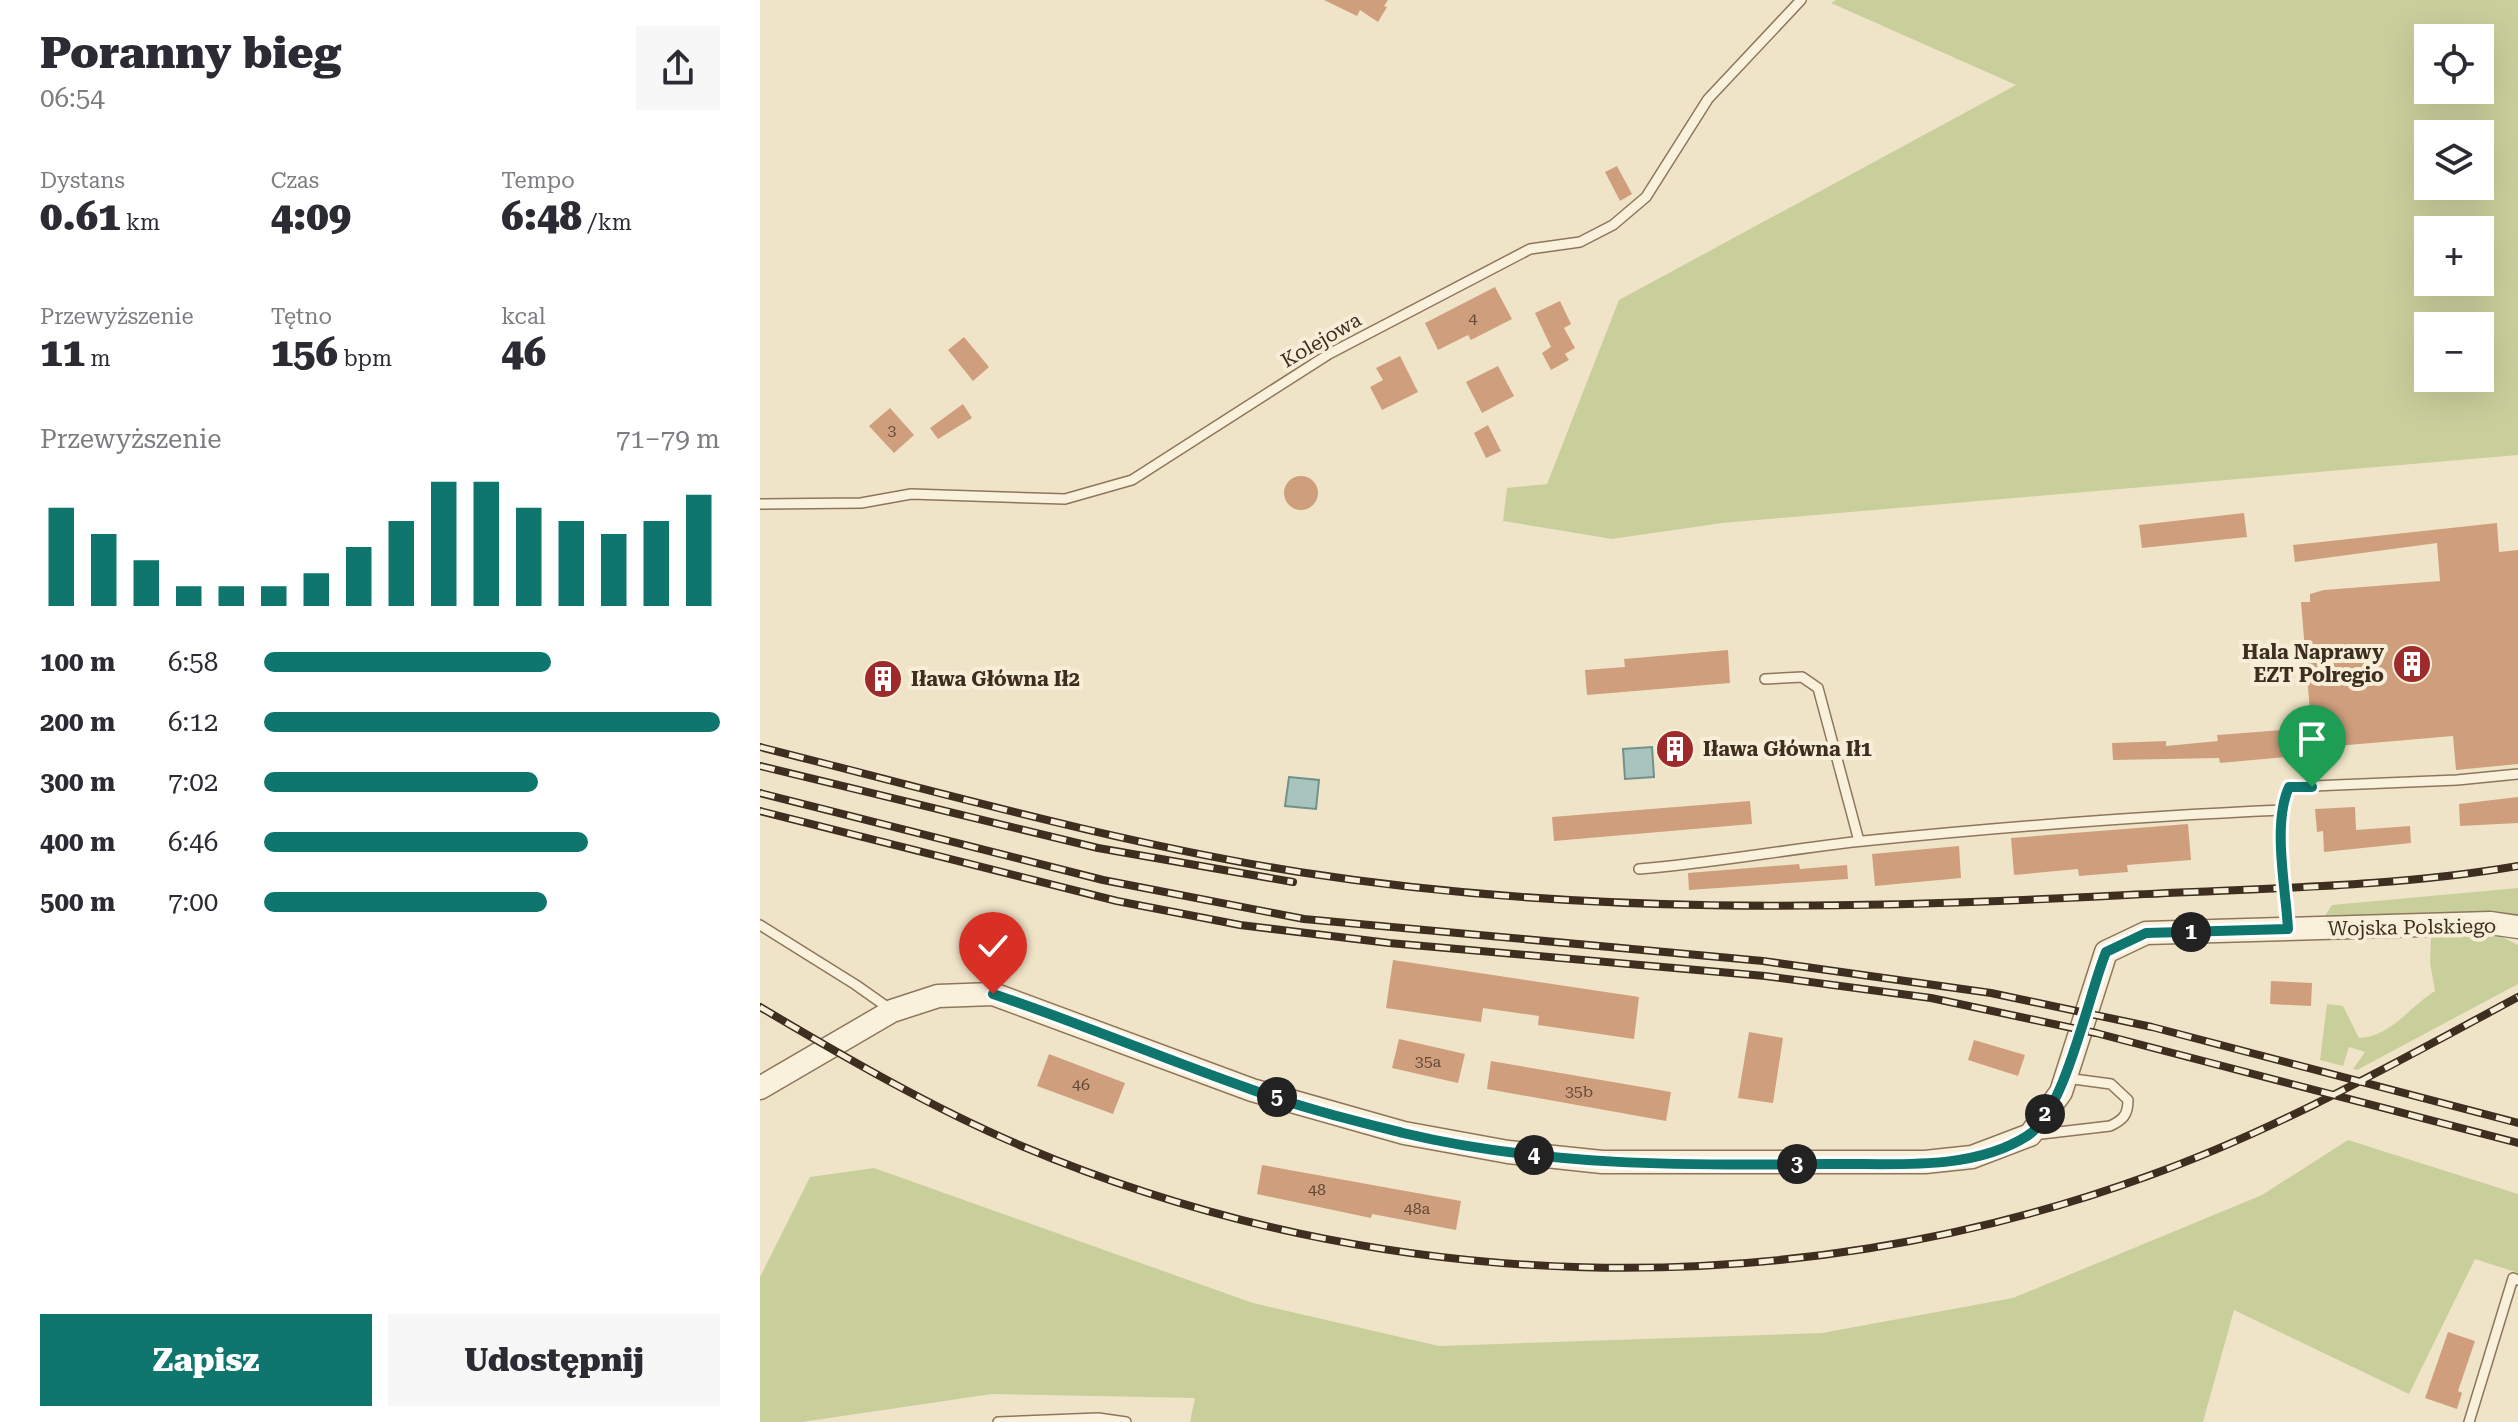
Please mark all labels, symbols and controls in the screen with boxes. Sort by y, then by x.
map controls [2414,24,2494,392]
button: locate [2414,24,2494,104]
button: share [636,26,720,110]
text: Poranny bieg [40,27,341,79]
text: 06:54 [40,83,105,113]
button: layers [2414,120,2494,200]
text: Dystans [40,168,125,193]
text: Czas [271,168,319,193]
text: Tempo [501,168,575,193]
text: 0.61 [40,193,121,240]
text: 4:09 [271,193,351,240]
text: 6:48 [501,193,582,240]
text: km [121,210,160,235]
text: /km [582,210,632,235]
button: + [2414,216,2494,296]
text: Przewyższenie [40,304,194,329]
text: Tętno [271,304,332,329]
text: kcal [501,304,546,329]
street label: Kolejowa [1277,307,1365,373]
house number: 4 [1469,309,1478,328]
button: − [2414,312,2494,392]
text: 11 [40,329,85,376]
text: 156 [271,329,338,376]
text: 46 [501,329,546,376]
text: m [85,346,110,371]
text: bpm [338,346,392,371]
house number: 3 [888,421,897,440]
text: Przewyższenie [40,424,222,454]
text: 71–79 m [616,424,720,454]
place label: Hala Naprawy EZT Polregio [2242,640,2384,687]
building icon: Hala Naprawy EZT Polregio [2391,643,2433,685]
text: 100 m [40,647,115,677]
text: 6:58 [168,647,218,677]
building icon: Iława Główna Ił2 [862,658,904,700]
place label: Iława Główna Ił2 [911,667,1080,691]
pin [2278,705,2346,787]
text: 200 m [40,707,115,737]
text: 6:12 [168,707,218,737]
icon: arrive [2290,717,2334,761]
building icon: Iława Główna Ił1 [1654,728,1696,770]
place label: Iława Główna Ił1 [1703,737,1872,761]
text: 300 m [40,767,115,797]
text: 7:02 [168,767,218,797]
text: 400 m [40,827,115,857]
text: 6:46 [168,827,218,857]
text: 500 m [40,887,115,917]
text: 7:00 [168,887,218,917]
pin [959,912,1027,994]
pin: 1 [2171,912,2211,952]
street label: Wojska Polskiego [2328,914,2496,940]
text: 1 [2185,919,2197,944]
icon: check [971,924,1015,968]
house number: 35a [1415,1052,1442,1071]
house number: 46 [1072,1075,1090,1094]
pin: 5 [1257,1077,1297,1117]
house number: 35b [1565,1082,1593,1101]
text: 5 [1271,1084,1283,1109]
pin: 2 [2025,1094,2065,1134]
text: 2 [2039,1101,2051,1126]
pin: 4 [1514,1135,1554,1175]
text: 4 [1528,1142,1540,1167]
pin: 3 [1777,1144,1817,1184]
text: 3 [1791,1151,1803,1176]
house number: 48 [1308,1180,1326,1199]
house number: 48a [1404,1199,1431,1218]
button: Zapisz [40,1314,372,1406]
button: Udostępnij [388,1314,720,1406]

